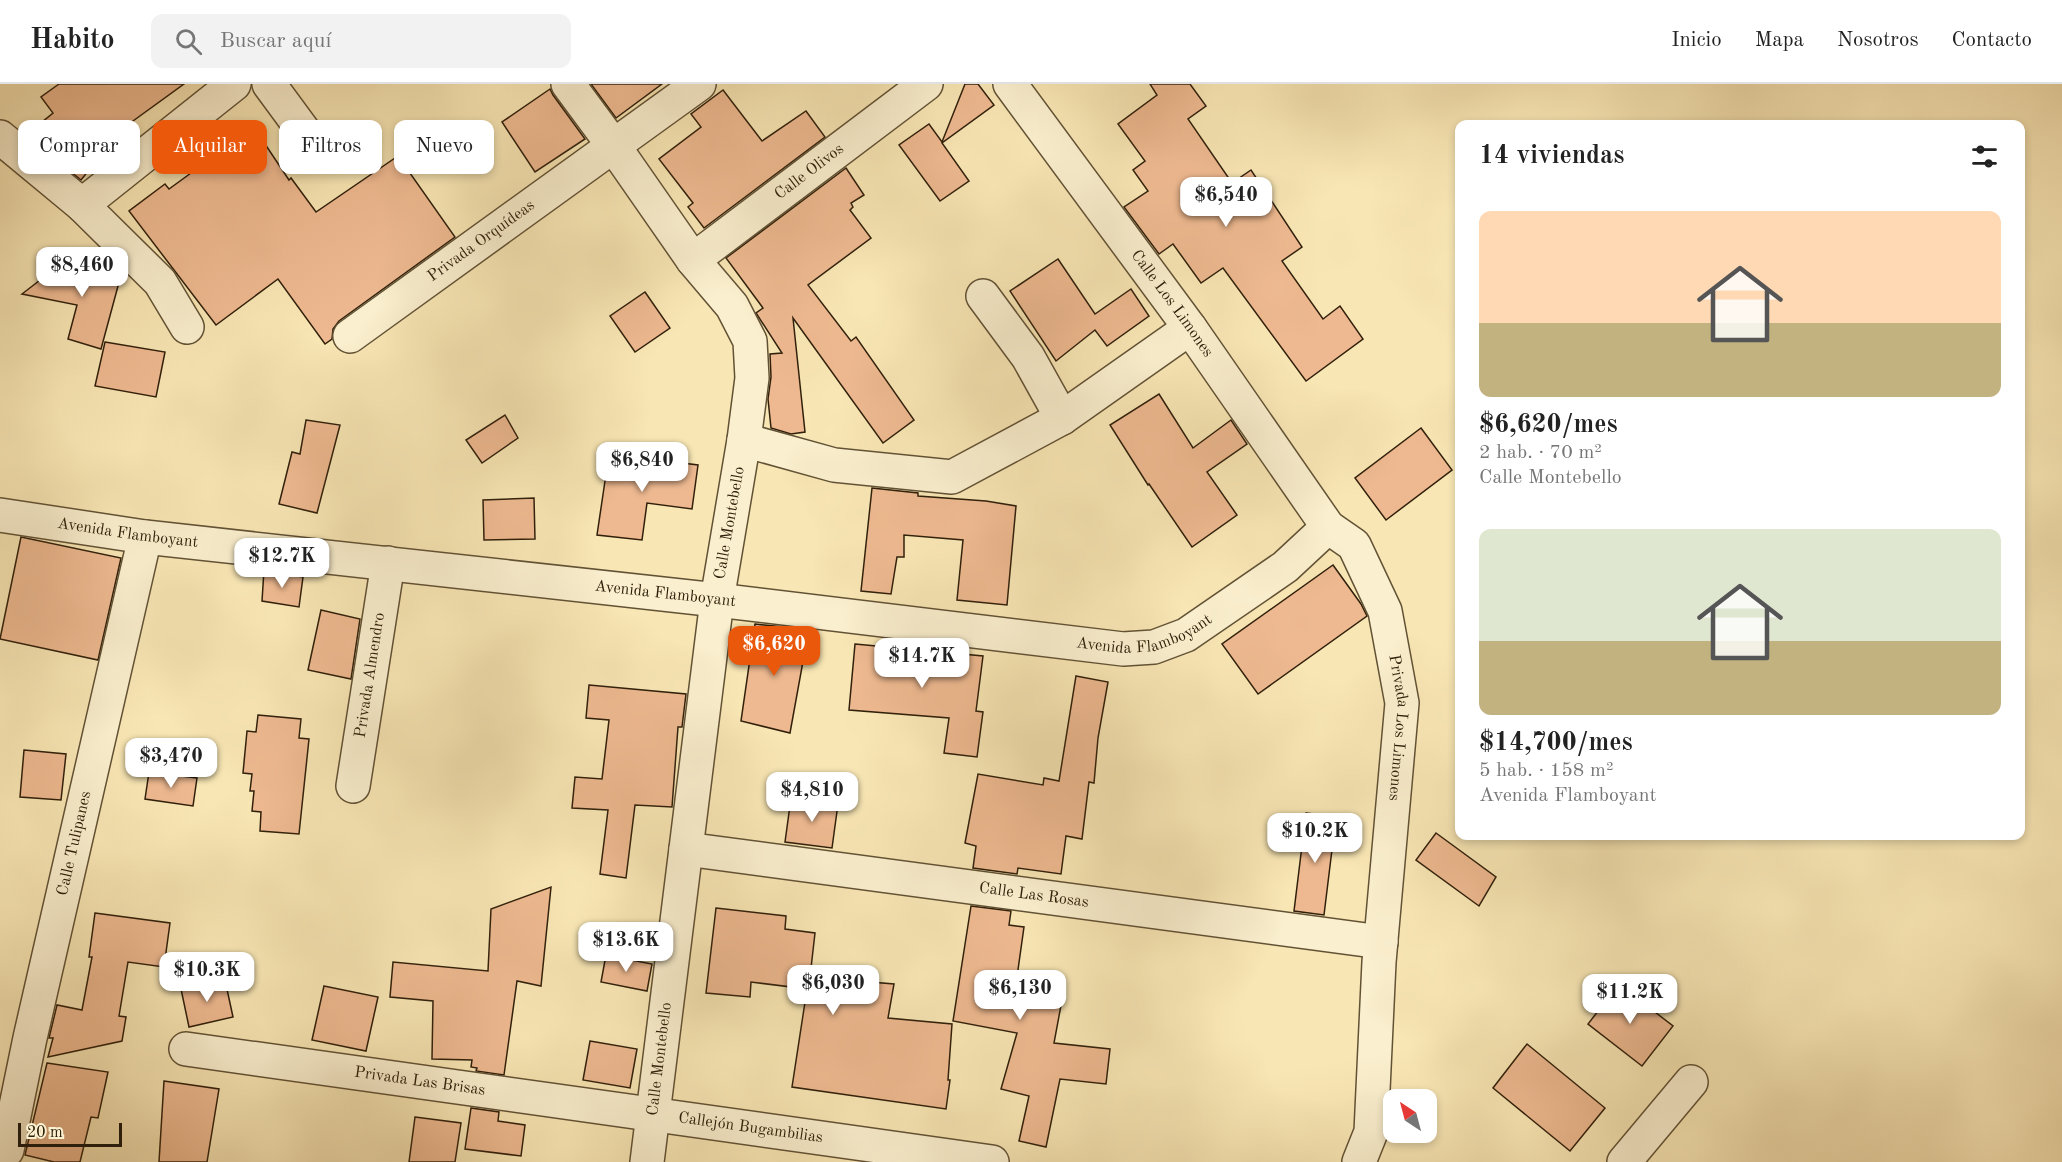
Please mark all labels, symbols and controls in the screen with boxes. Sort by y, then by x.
search box [151,14,571,68]
icon: search [172,25,205,58]
text: Habito [30,27,115,55]
text: Buscar aquí [220,30,331,52]
text: Inicio [1671,30,1722,51]
text: Mapa [1755,30,1804,51]
text: Nosotros [1837,30,1919,51]
text: Contacto [1952,30,2032,51]
chip: Comprar [18,120,140,174]
chip: Alquilar [152,120,267,174]
chip: Filtros [279,120,382,174]
chip: Nuevo [394,120,494,174]
icon: filters [1968,140,2001,173]
street label: Calle Olivos [772,141,847,203]
text: 14 viviendas [1479,143,1625,169]
pin: $6,540 [1177,177,1275,228]
text: $6,540 [1194,186,1258,206]
street label: Privada Orquídeas [425,197,538,285]
pin: $8,460 [33,247,131,298]
street label: Calle Los Limones [1128,247,1216,360]
icon: home [1686,250,1794,358]
text: $8,460 [50,256,114,276]
text: $6,620/mes [1479,412,1618,438]
pin: $6,840 [593,442,691,493]
text: 2 hab. · 70 m² [1479,443,1602,463]
text: $6,840 [610,451,674,471]
street label: Calle Montebello [712,465,748,581]
text: Calle Montebello [1479,468,1622,488]
street label: Avenida Flamboyant [56,516,199,551]
pin: $12.7K [233,538,331,589]
text: $12.7K [248,547,316,567]
icon: home [1686,568,1794,676]
street label: Avenida Flamboyant [594,579,737,610]
street label: Avenida Flamboyant [1075,611,1215,657]
street label: Privada Almendro [353,612,388,739]
pin: $6,620 [725,626,823,677]
text: $6,620 [742,635,806,655]
pin: $14.7K [873,638,971,689]
text: $14.7K [888,647,956,667]
street label: Privada Los Limones [1385,653,1410,801]
text: $14,700/mes [1479,730,1633,756]
pin: $3,470 [122,738,220,789]
text: $3,470 [139,747,203,767]
text: 5 hab. · 158 m² [1479,761,1613,781]
pin: $4,810 [763,772,861,823]
text: $4,810 [780,781,844,801]
text: Avenida Flamboyant [1479,786,1656,806]
street label: Calle Tulipanes [55,789,94,897]
pin: $10.2K [1266,813,1364,864]
text: $10.2K [1281,822,1349,842]
street label: Calle Las Rosas [978,880,1090,911]
pin: $13.6K [577,922,675,973]
text: $13.6K [592,931,660,951]
pin: $10.3K [158,952,256,1003]
text: $10.3K [173,961,241,981]
pin: $6,030 [784,965,882,1016]
pin: $6,130 [971,970,1069,1021]
text: $6,030 [801,974,865,994]
pin: $11.2K [1581,974,1679,1025]
text: $6,130 [988,979,1052,999]
text: $11.2K [1596,983,1664,1003]
street label: Calle Montebello [645,1001,675,1117]
street label: Privada Las Brisas [353,1065,486,1099]
north arrow [1383,1089,1437,1143]
map controls [1383,1089,1437,1143]
street label: Callejón Bugambilias [677,1110,824,1146]
scale bar [18,1120,122,1148]
text: 20 m [27,1125,63,1141]

